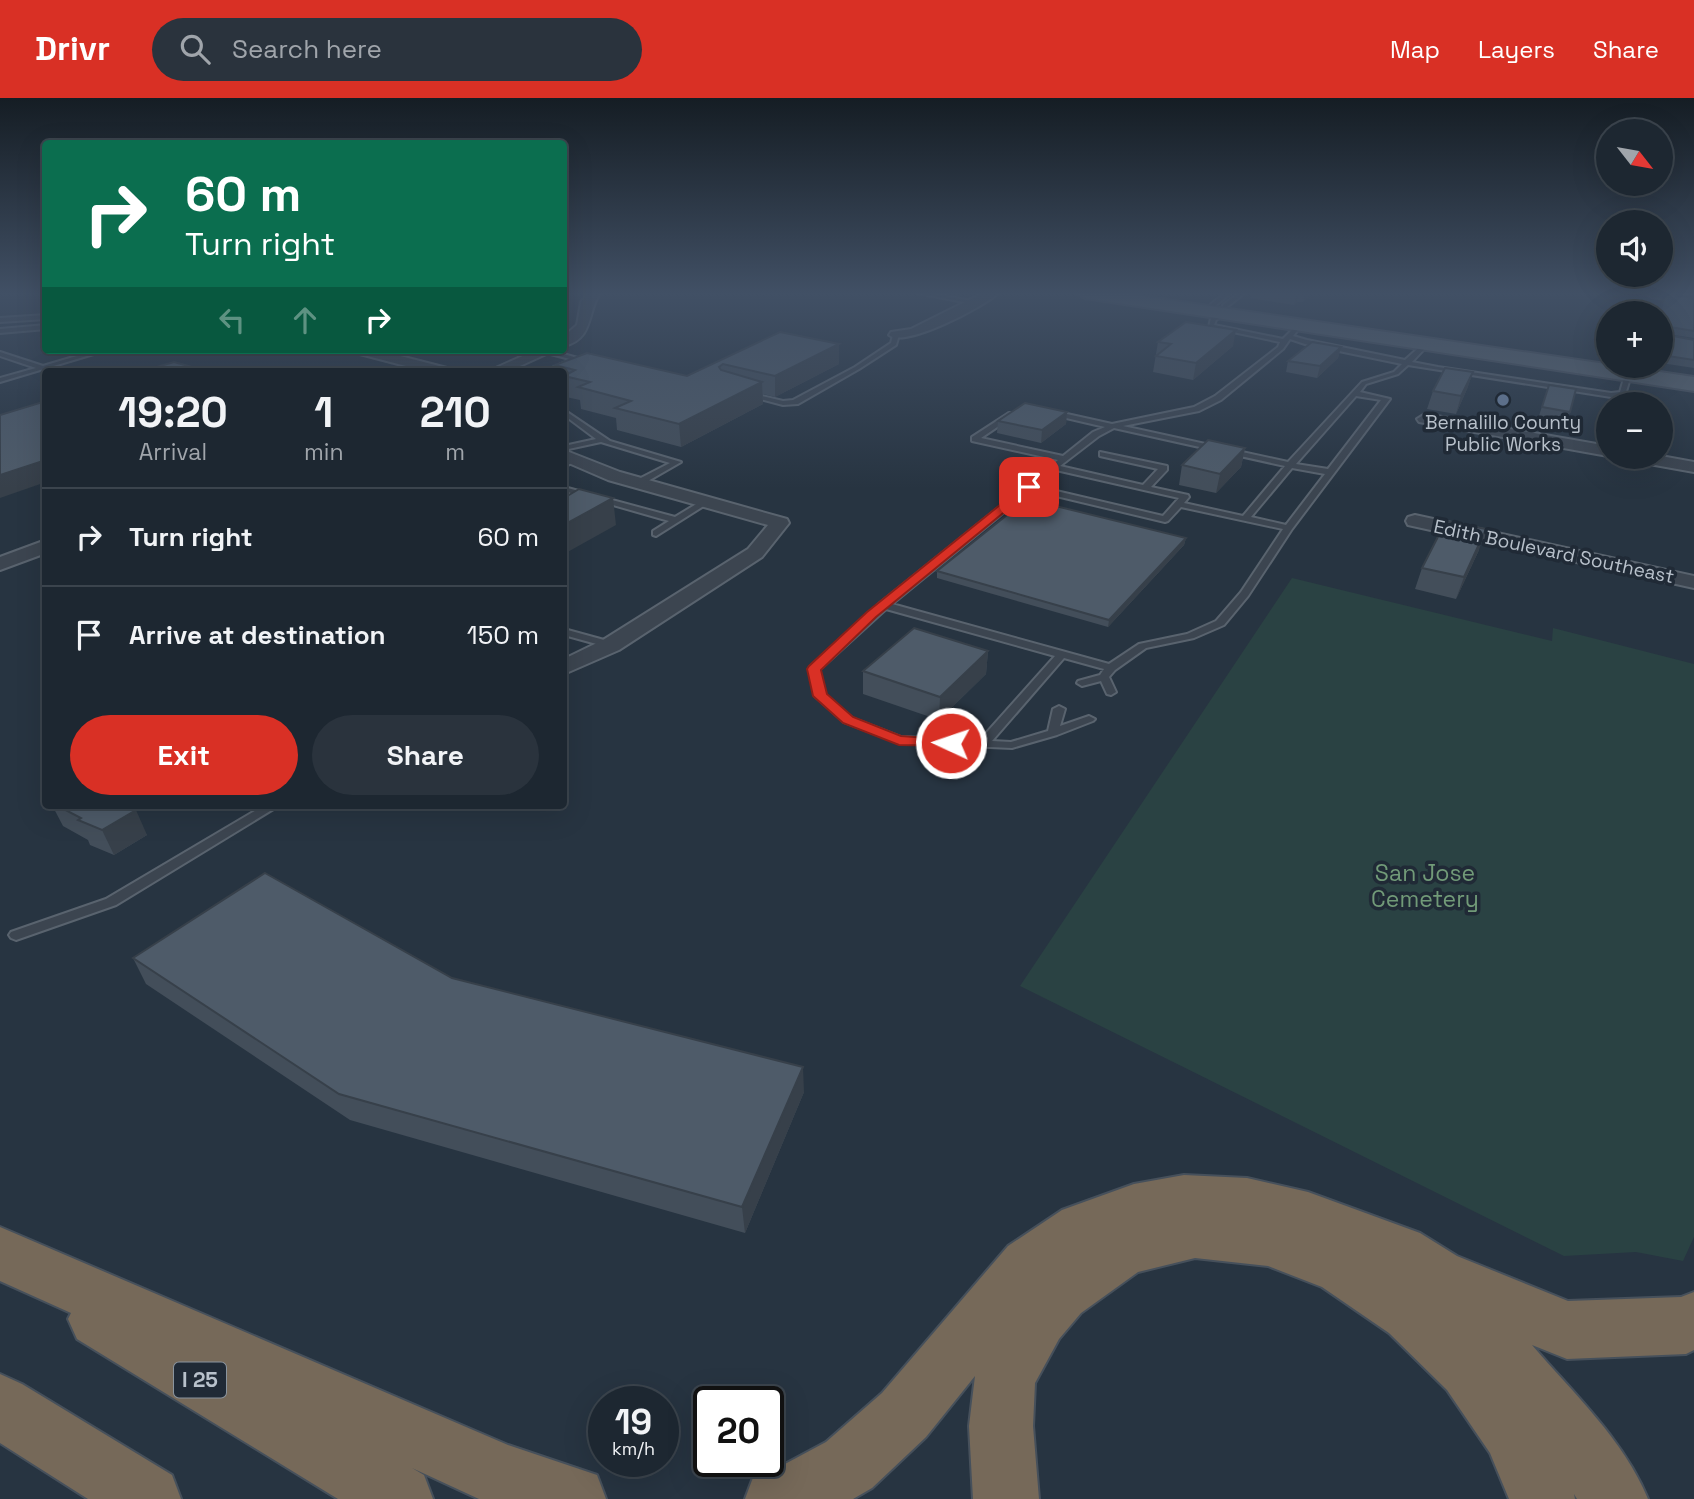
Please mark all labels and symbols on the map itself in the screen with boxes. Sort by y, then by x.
north arrow [1596,119,1673,196]
marker: Bernalillo County Public Works [1495,392,1511,408]
place label: Bernalillo County Public Works [1425,410,1581,457]
pin [999,457,1059,517]
street label: Edith Boulevard Southeast [1431,514,1676,589]
position arrow [914,706,988,780]
park label: San Jose Cemetery [1371,858,1479,914]
road number: I 25 [174,1362,226,1398]
speed limit sign: 20 [693,1386,784,1477]

